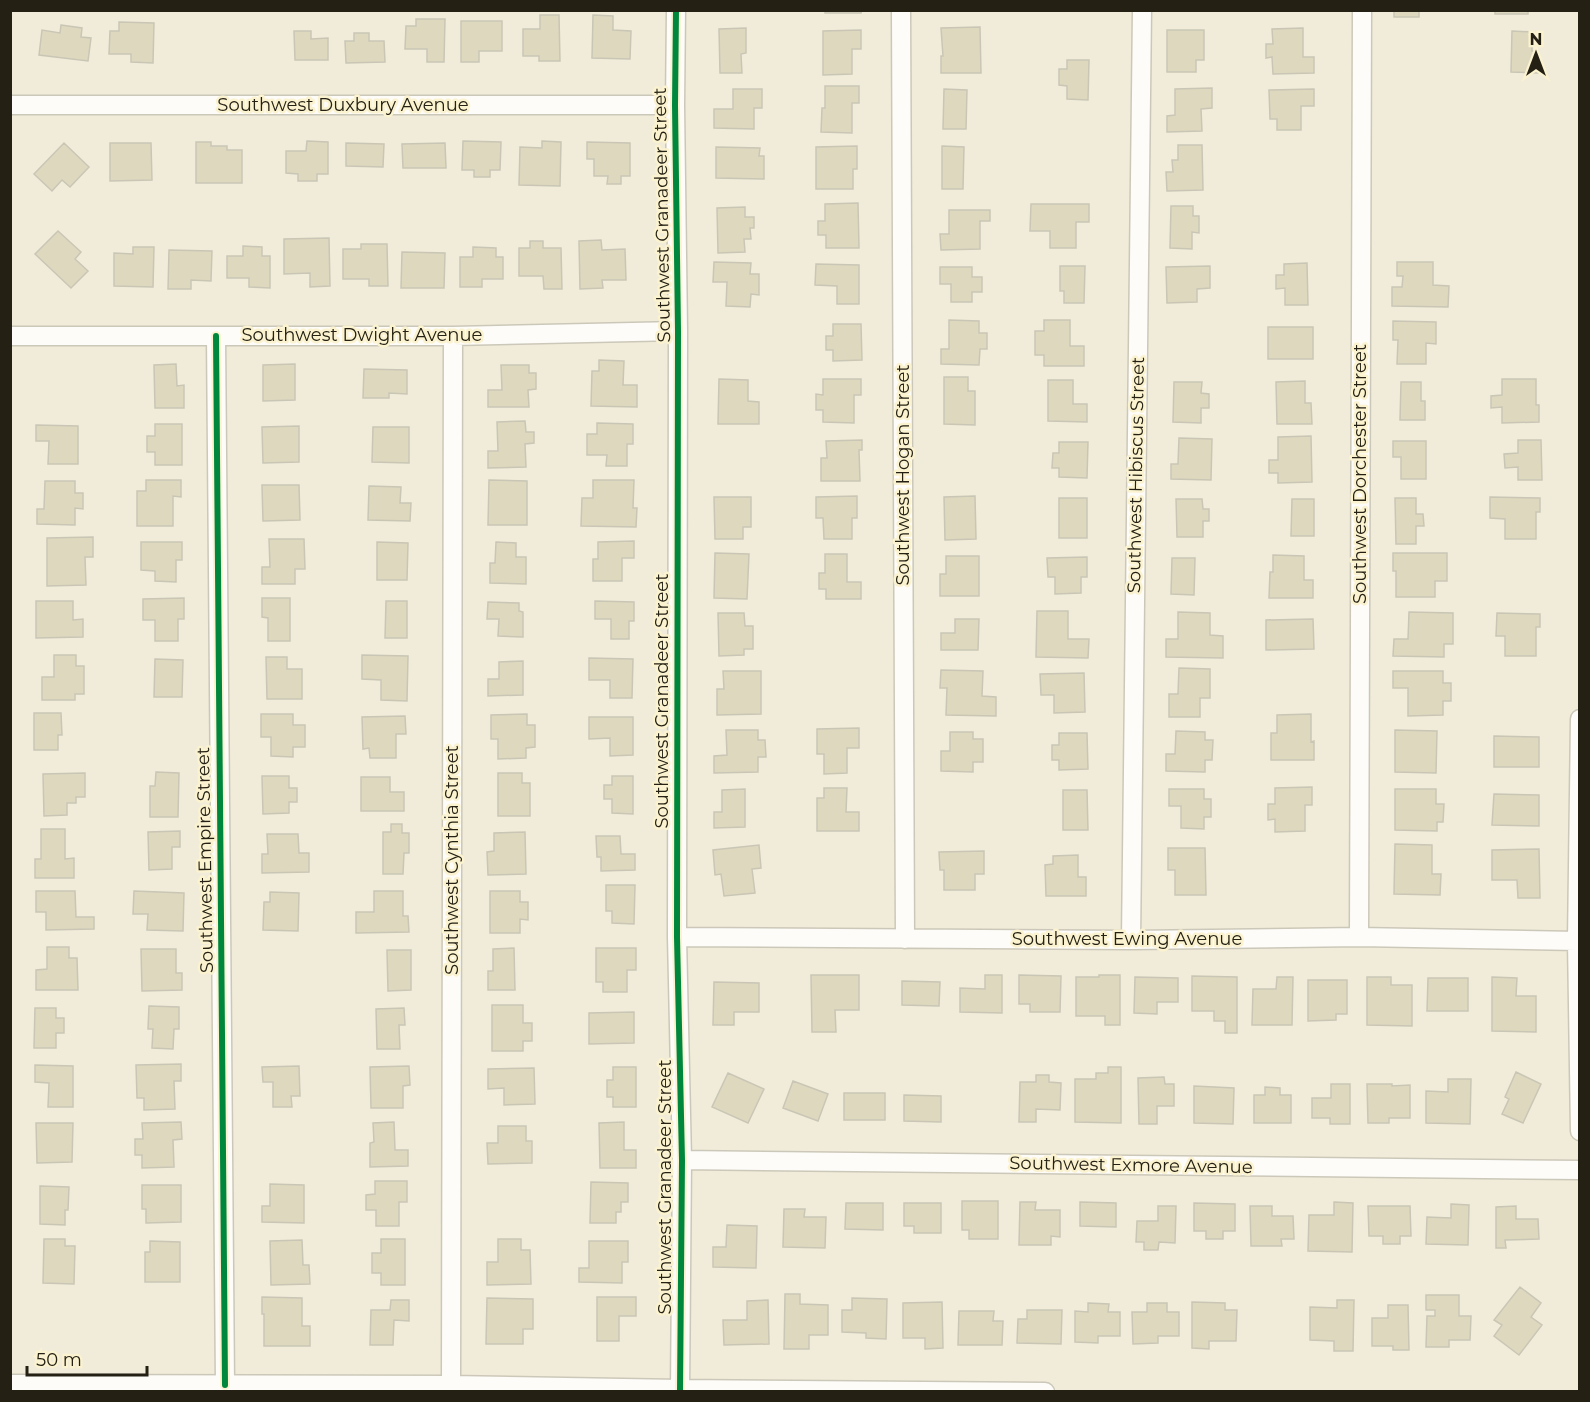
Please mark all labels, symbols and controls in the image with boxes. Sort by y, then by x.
north arrow [1506,24,1566,84]
text: N [1530,30,1542,49]
street label: Southwest Granadeer Street [649,87,675,343]
street label: Southwest Duxbury Avenue [217,94,469,116]
street label: Southwest Dwight Avenue [242,324,483,346]
street label: Southwest Dorchester Street [1349,344,1371,604]
street label: Southwest Hibiscus Street [1123,357,1149,593]
street label: Southwest Hogan Street [892,364,914,586]
street label: Southwest Granadeer Street [651,573,673,829]
street label: Southwest Cynthia Street [441,745,463,975]
street label: Southwest Empire Street [192,747,218,973]
street label: Southwest Ewing Avenue [1012,928,1242,950]
street label: Southwest Granadeer Street [654,1059,676,1315]
street label: Southwest Exmore Avenue [1009,1152,1253,1178]
scale bar [27,1339,147,1377]
text: 50 m [36,1349,82,1371]

